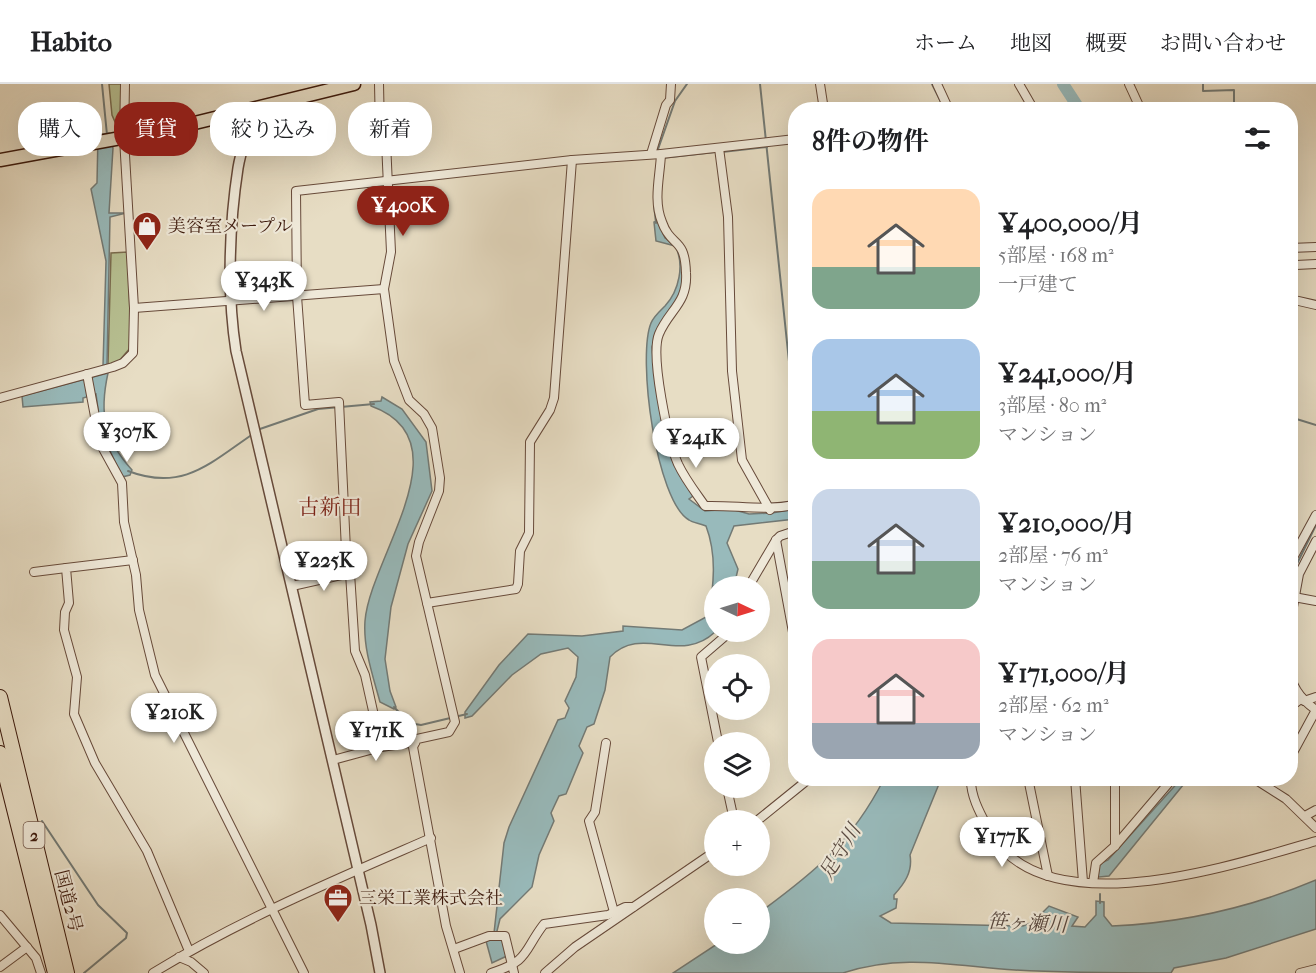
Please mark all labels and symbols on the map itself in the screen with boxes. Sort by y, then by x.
pin: ¥400K [361,186,445,237]
shop icon: 美容室メープル [131,210,163,252]
place label: 美容室メープル [168,216,292,237]
pin: ¥343K [222,261,306,312]
pin: ¥307K [85,412,169,463]
pin: ¥241K [654,418,738,469]
district label: 古新田 [299,495,362,519]
pin: ¥225K [282,541,366,592]
north arrow [704,576,770,642]
pin: ¥210K [132,693,216,744]
pin: ¥171K [334,711,418,762]
pin: ¥177K [960,817,1044,868]
water label: 足守川 [815,819,866,884]
road number: 2 [24,822,44,848]
street label: 国道2号 [50,868,86,934]
office icon: 三栄工業株式会社 [322,882,354,924]
place label: 三栄工業株式会社 [359,888,503,909]
water label: 笹ヶ瀬川 [986,909,1070,937]

